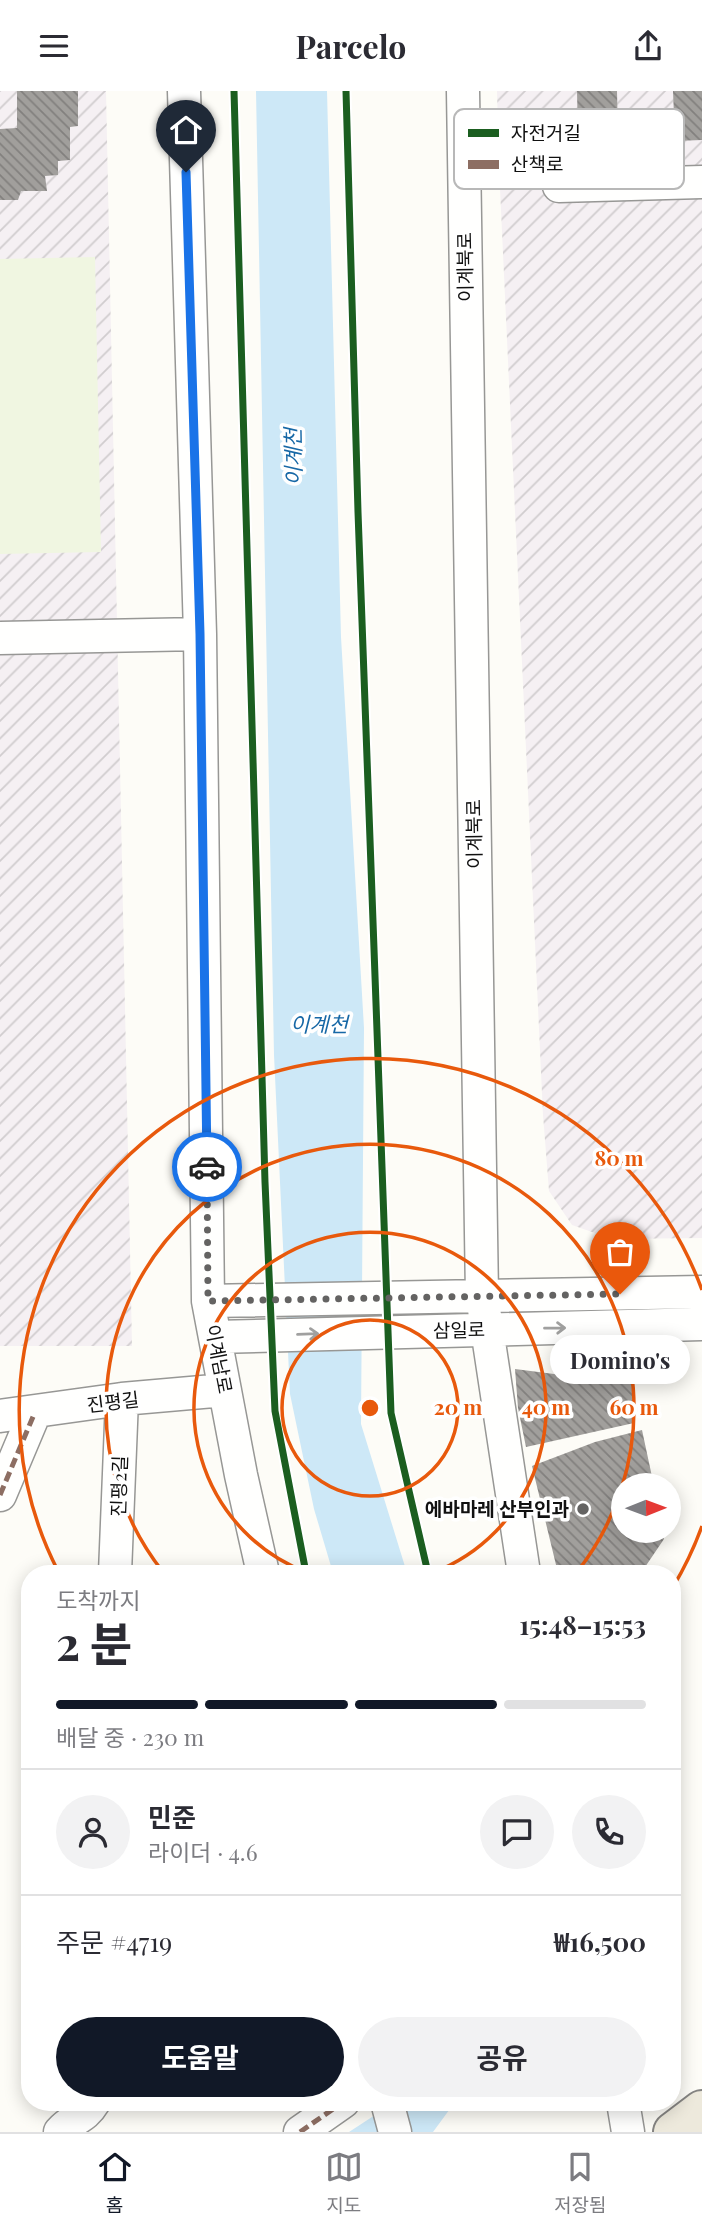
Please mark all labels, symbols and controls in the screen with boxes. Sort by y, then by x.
text: Parcelo [296,24,406,67]
icon: menu [35,27,73,65]
icon: share [629,27,667,65]
pin [156,100,216,172]
legend [454,109,684,189]
icon: home [167,111,205,149]
text: 자전거길 [511,119,581,145]
text: 산책로 [511,150,563,176]
street label: 이계북로 [450,232,478,302]
water label: 이계천 [277,425,307,486]
street label: 이계북로 [459,799,487,869]
water label: 이계천 [290,1009,351,1037]
courier [172,1132,242,1202]
text: 80 m [594,1143,644,1171]
icon: car [188,1148,226,1186]
pin [590,1222,650,1294]
icon: bag [601,1233,639,1271]
street label: 삼일로 [433,1316,485,1342]
one-way arrow [543,1321,566,1334]
street label: 이계남로 [201,1322,239,1396]
one-way arrow [296,1328,319,1341]
callout: Domino's [550,1336,690,1385]
text: Domino's [570,1344,670,1375]
street label: 진평길 [85,1385,140,1417]
text: 20 m [434,1392,482,1420]
text: 40 m [522,1392,570,1420]
text: 60 m [609,1392,659,1420]
centre of rings [358,1396,382,1420]
street label: 진평2길 [104,1455,132,1517]
north arrow [611,1473,681,1543]
map controls [611,1473,681,1543]
place label: 에바마레 산부인과 [425,1495,570,1521]
marker: 에바마레 산부인과 [575,1501,591,1517]
text: 도착까지 [56,1584,141,1615]
text: 15:48–15:53 [519,1607,646,1642]
text: 2 분 [56,1611,133,1673]
text: 배달 중 · 230 m [56,1721,204,1752]
button: person [56,1795,130,1869]
button: chat [480,1795,554,1869]
button: phone [572,1795,646,1869]
text: 민준 [148,1799,196,1834]
text: 라이더 · 4.6 [148,1836,258,1867]
text: 주문 #4719 [56,1924,172,1959]
text: ₩16,500 [554,1924,646,1959]
button: 도움말 [56,2017,344,2097]
button: 공유 [358,2017,646,2097]
tab: 홈 [96,2148,134,2217]
tab: 지도 [325,2148,363,2217]
tab: 저장됨 [554,2148,606,2217]

